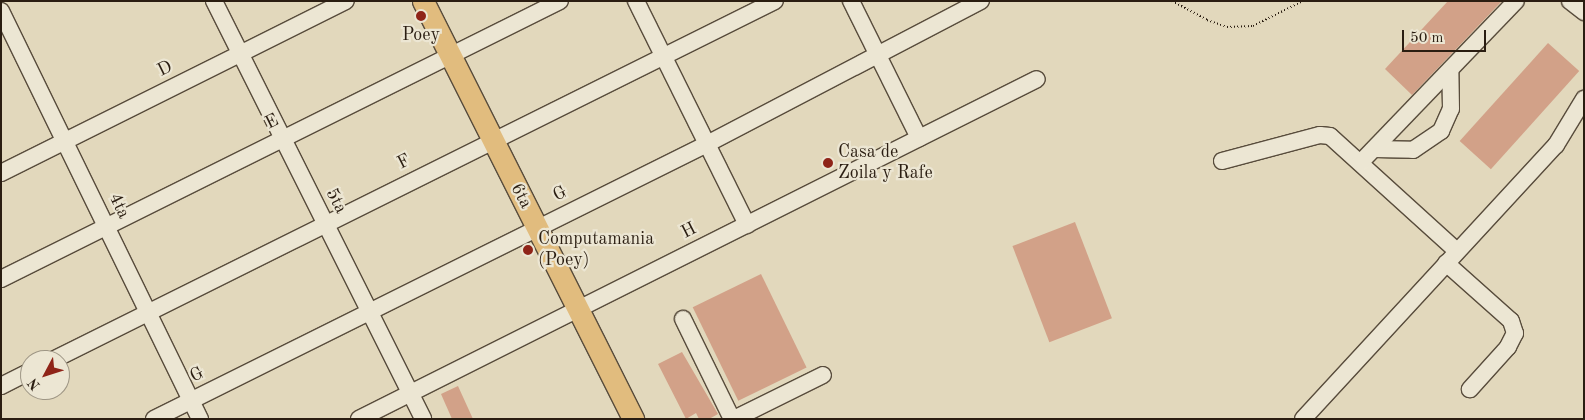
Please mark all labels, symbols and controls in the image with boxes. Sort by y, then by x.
marker: Poey [415,10,427,22]
scale bar [1405,20,1489,52]
place label: Poey [402,24,440,46]
text: 50 m [1410,31,1444,46]
street label: D [154,56,176,82]
street label: E [262,110,282,134]
place label: Casa de Zoila y Rafe [838,142,933,184]
street label: F [394,150,414,174]
marker: Casa de Zoila y Rafe [822,157,834,169]
street label: 6ta [506,180,536,212]
street label: G [549,181,571,207]
street label: 5ta [321,185,351,217]
street label: 4ta [104,190,134,222]
street label: H [678,218,700,244]
place label: Computamania (Poey) [538,229,654,272]
marker: Computamania (Poey) [522,244,534,256]
north arrow [20,350,70,400]
street label: G [186,362,208,388]
text: N [25,375,43,393]

